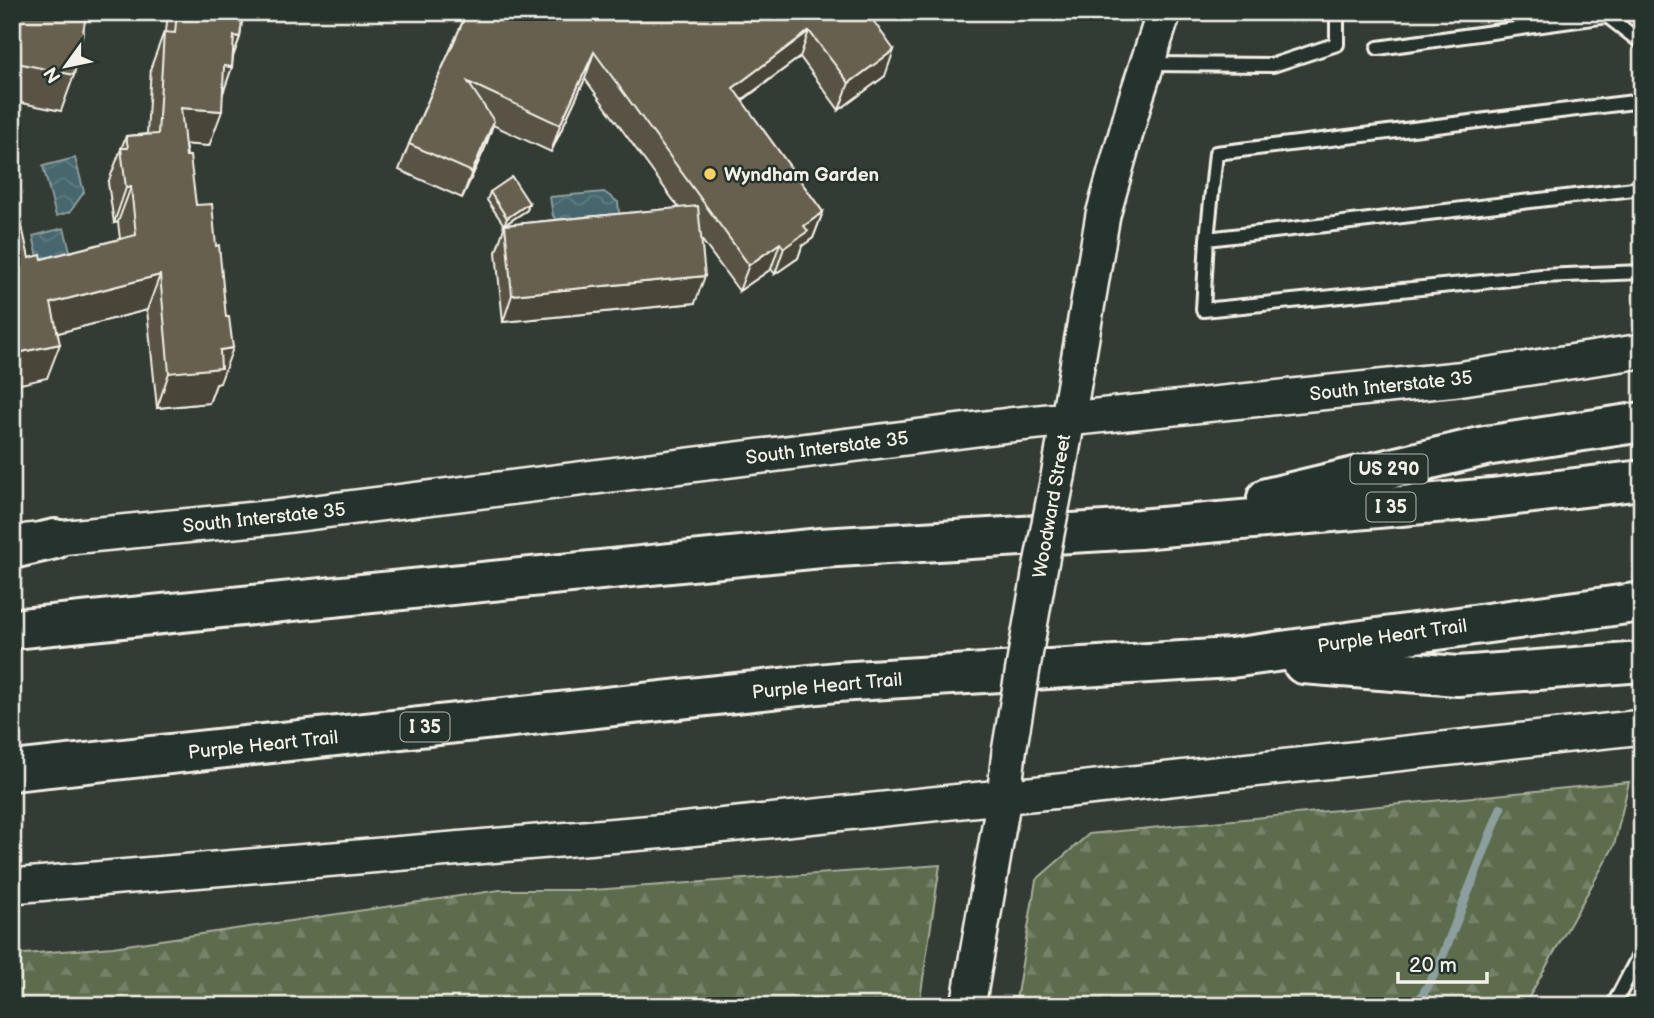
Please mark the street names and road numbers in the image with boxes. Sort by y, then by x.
street label: South Interstate 35 [1308,366,1474,406]
street label: South Interstate 35 [744,427,910,470]
street label: Woodward Street [1029,432,1076,580]
road number: US 290 [1350,454,1428,484]
road number: I 35 [1366,492,1416,522]
street label: South Interstate 35 [181,498,347,538]
street label: Purple Heart Trail [1316,615,1468,658]
street label: Purple Heart Trail [751,668,903,705]
road number: I 35 [400,712,450,742]
street label: Purple Heart Trail [187,726,339,765]

